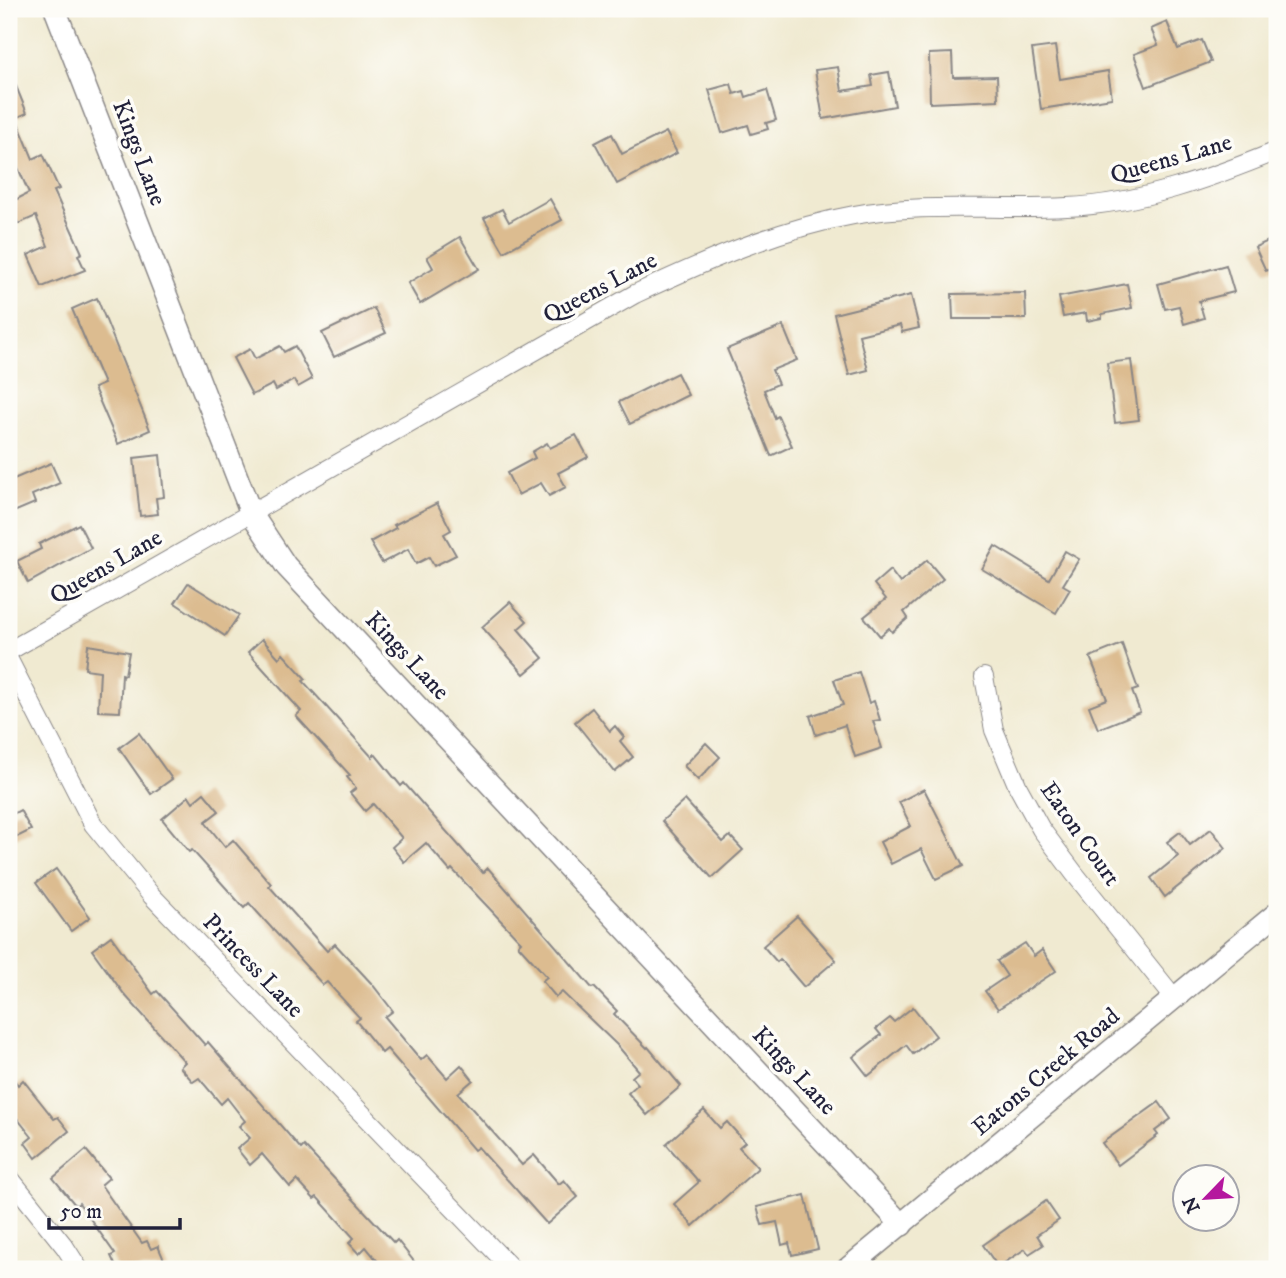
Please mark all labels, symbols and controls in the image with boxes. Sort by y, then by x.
street label: Kings Lane [105,96,173,210]
street label: Queens Lane [1107,127,1235,191]
street label: Queens Lane [538,245,662,331]
street label: Queens Lane [44,523,168,611]
street label: Kings Lane [358,605,456,707]
street label: Eaton Court [1033,776,1127,892]
street label: Princess Lane [196,908,310,1024]
street label: Eatons Creek Road [966,1001,1126,1143]
street label: Kings Lane [745,1020,843,1122]
north arrow [1170,1162,1240,1232]
scale bar [49,1187,180,1231]
text: N [1178,1192,1206,1216]
text: 50 m [60,1199,102,1225]

